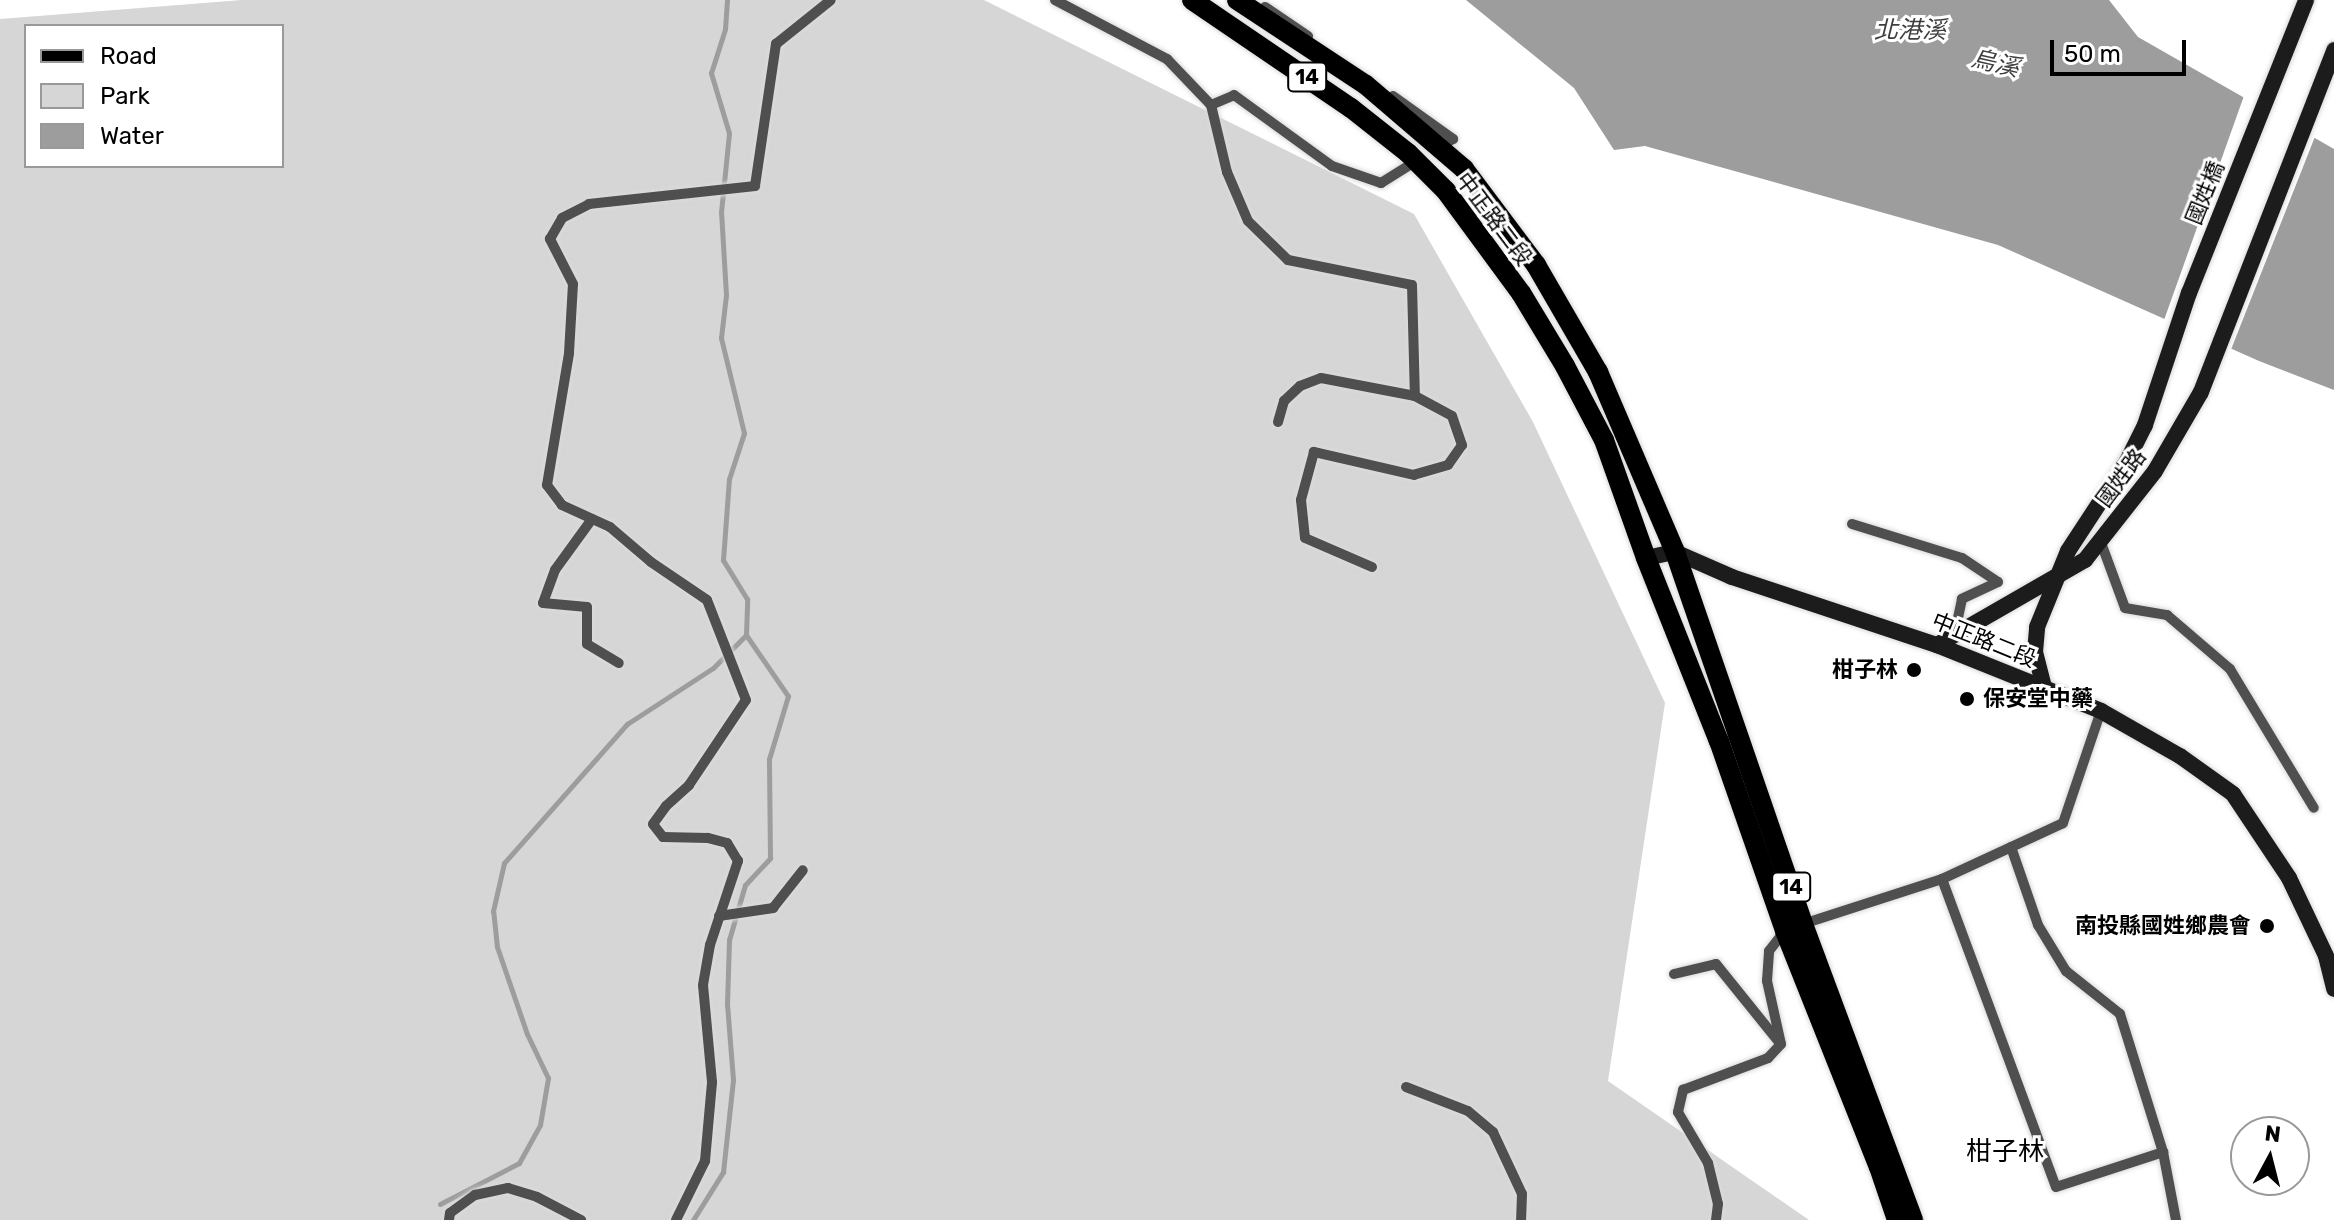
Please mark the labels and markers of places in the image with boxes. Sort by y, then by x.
place label: 柑子林 [1832,657,1898,683]
marker: 柑子林 [1905,661,1923,679]
place label: 保安堂中藥 [1983,686,2093,712]
marker: 保安堂中藥 [1958,690,1976,708]
place label: 南投縣國姓鄉農會 [2075,913,2251,939]
marker: 南投縣國姓鄉農會 [2258,917,2276,935]

